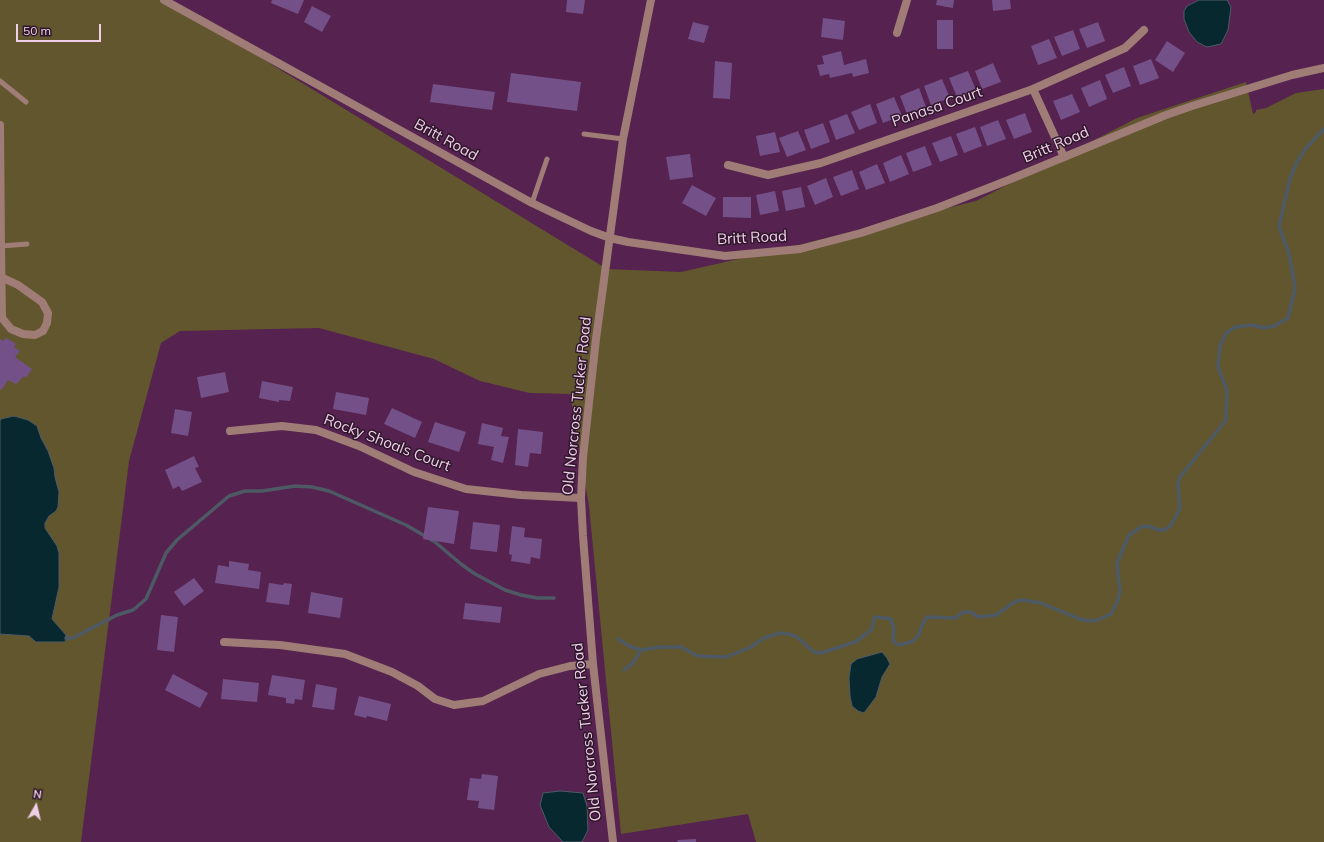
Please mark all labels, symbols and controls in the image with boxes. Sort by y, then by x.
scale bar [18,16,103,42]
text: 50 m [23,23,51,38]
street label: Panasa Court [889,83,985,131]
street label: Britt Road [411,115,481,165]
street label: Britt Road [1020,123,1092,167]
street label: Britt Road [716,227,788,249]
street label: Old Norcross Tucker Road [559,316,595,496]
street label: Rocky Shoals Court [321,411,453,475]
street label: Old Norcross Tucker Road [569,642,605,822]
north arrow [16,786,56,826]
text: N [33,787,43,802]

